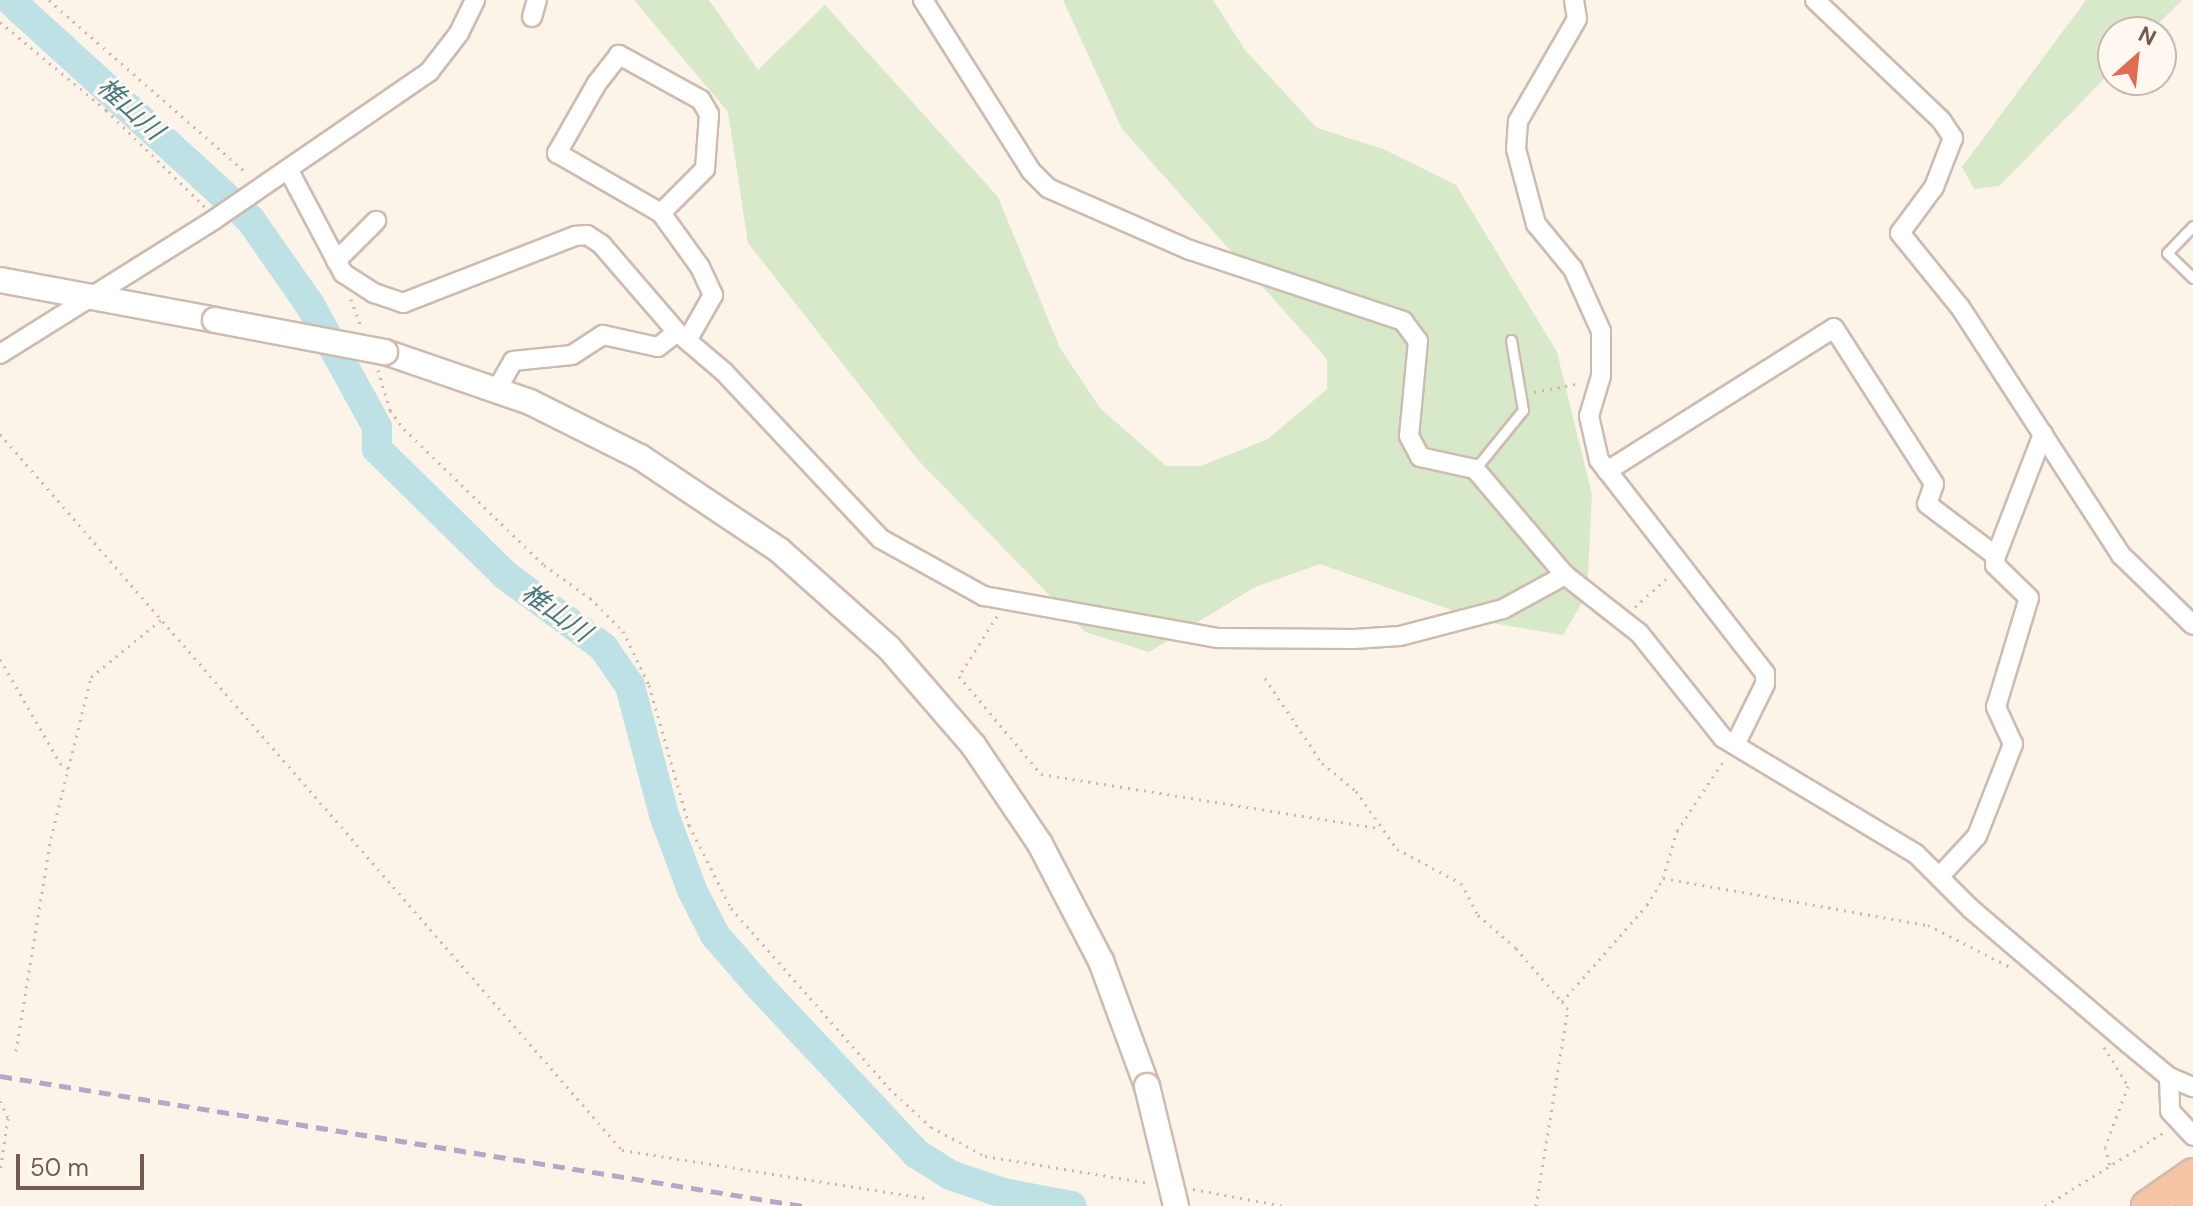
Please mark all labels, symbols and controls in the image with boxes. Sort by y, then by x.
north arrow [2097,16,2177,96]
text: N [2133,19,2161,53]
water label: 椎山川 [91,71,169,147]
water label: 椎山川 [515,577,597,649]
scale bar [20,1138,148,1188]
text: 50 m [30,1152,89,1183]

